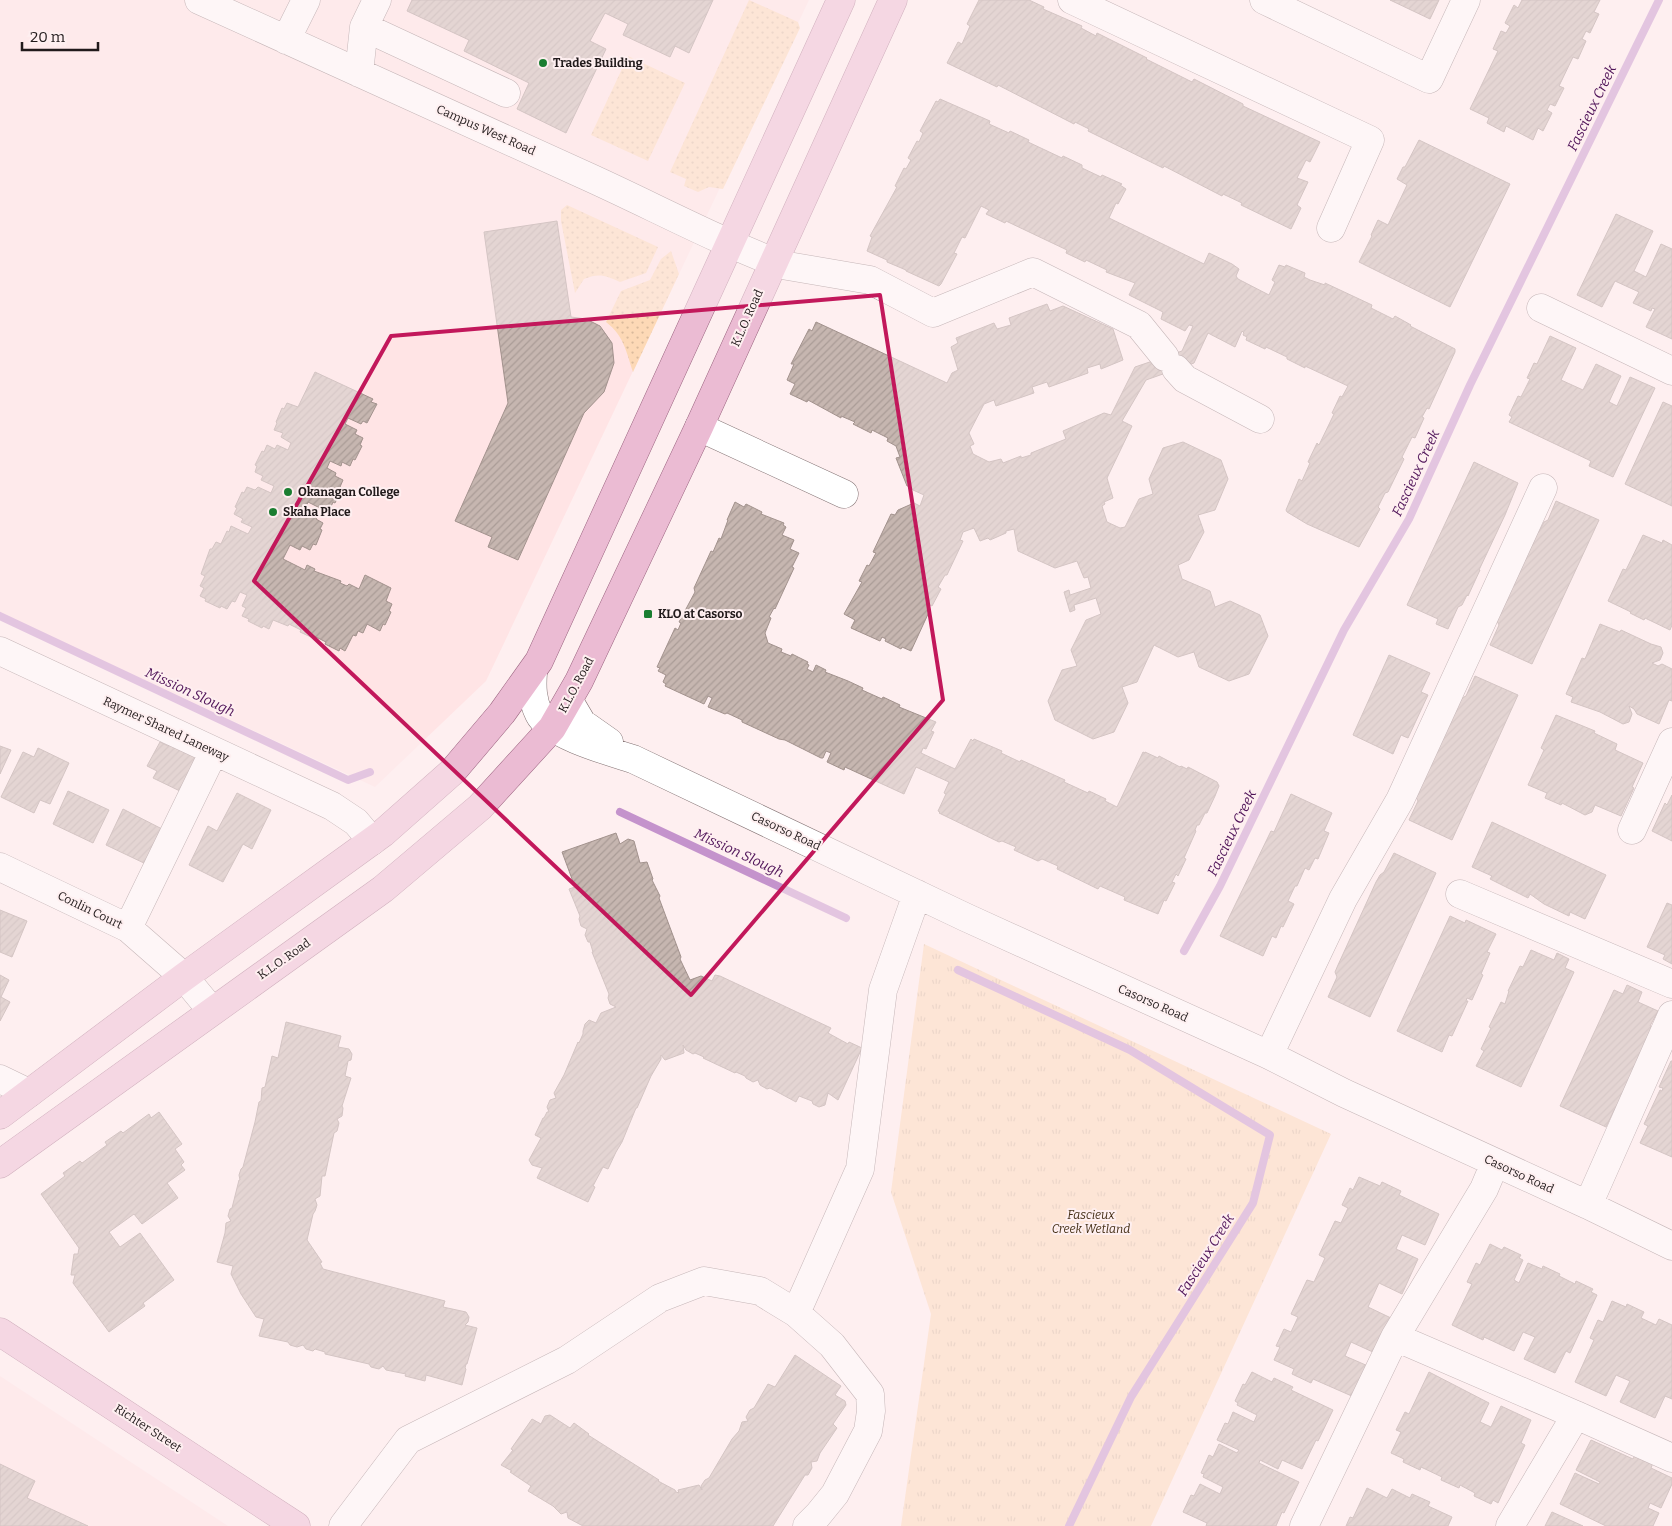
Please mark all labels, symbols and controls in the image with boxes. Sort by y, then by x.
scale bar [22,20,99,52]
text: 20 m [30,28,66,46]
place label: Trades Building [553,56,643,70]
marker: Trades Building [537,57,549,69]
water label: Fascieux Creek [1564,62,1620,154]
street label: Campus West Road [434,102,538,158]
street label: K.L.O. Road [728,287,766,349]
water label: Fascieux Creek [1389,427,1444,519]
place label: Okanagan College [298,485,400,499]
marker: Okanagan College [282,486,294,498]
place label: Skaha Place [283,505,351,519]
marker: Skaha Place [267,506,279,518]
place label: KLO at Casorso [658,607,743,621]
marker: KLO at Casorso [642,608,654,620]
street label: K.L.O. Road [555,655,597,715]
water label: Mission Slough [143,664,237,720]
street label: Raymer Shared Laneway [101,694,232,765]
water label: Fascieux Creek [1204,787,1260,879]
street label: Casorso Road [749,809,823,853]
water label: Mission Slough [692,825,786,881]
street label: Conlin Court [55,888,125,932]
street label: K.L.O. Road [255,936,313,982]
street label: Casorso Road [1116,981,1190,1025]
street label: Casorso Road [1482,1152,1556,1196]
park label: Fascieux Creek Wetland [1052,1208,1130,1236]
water label: Fascieux Creek [1174,1211,1238,1299]
street label: Richter Street [112,1401,185,1455]

